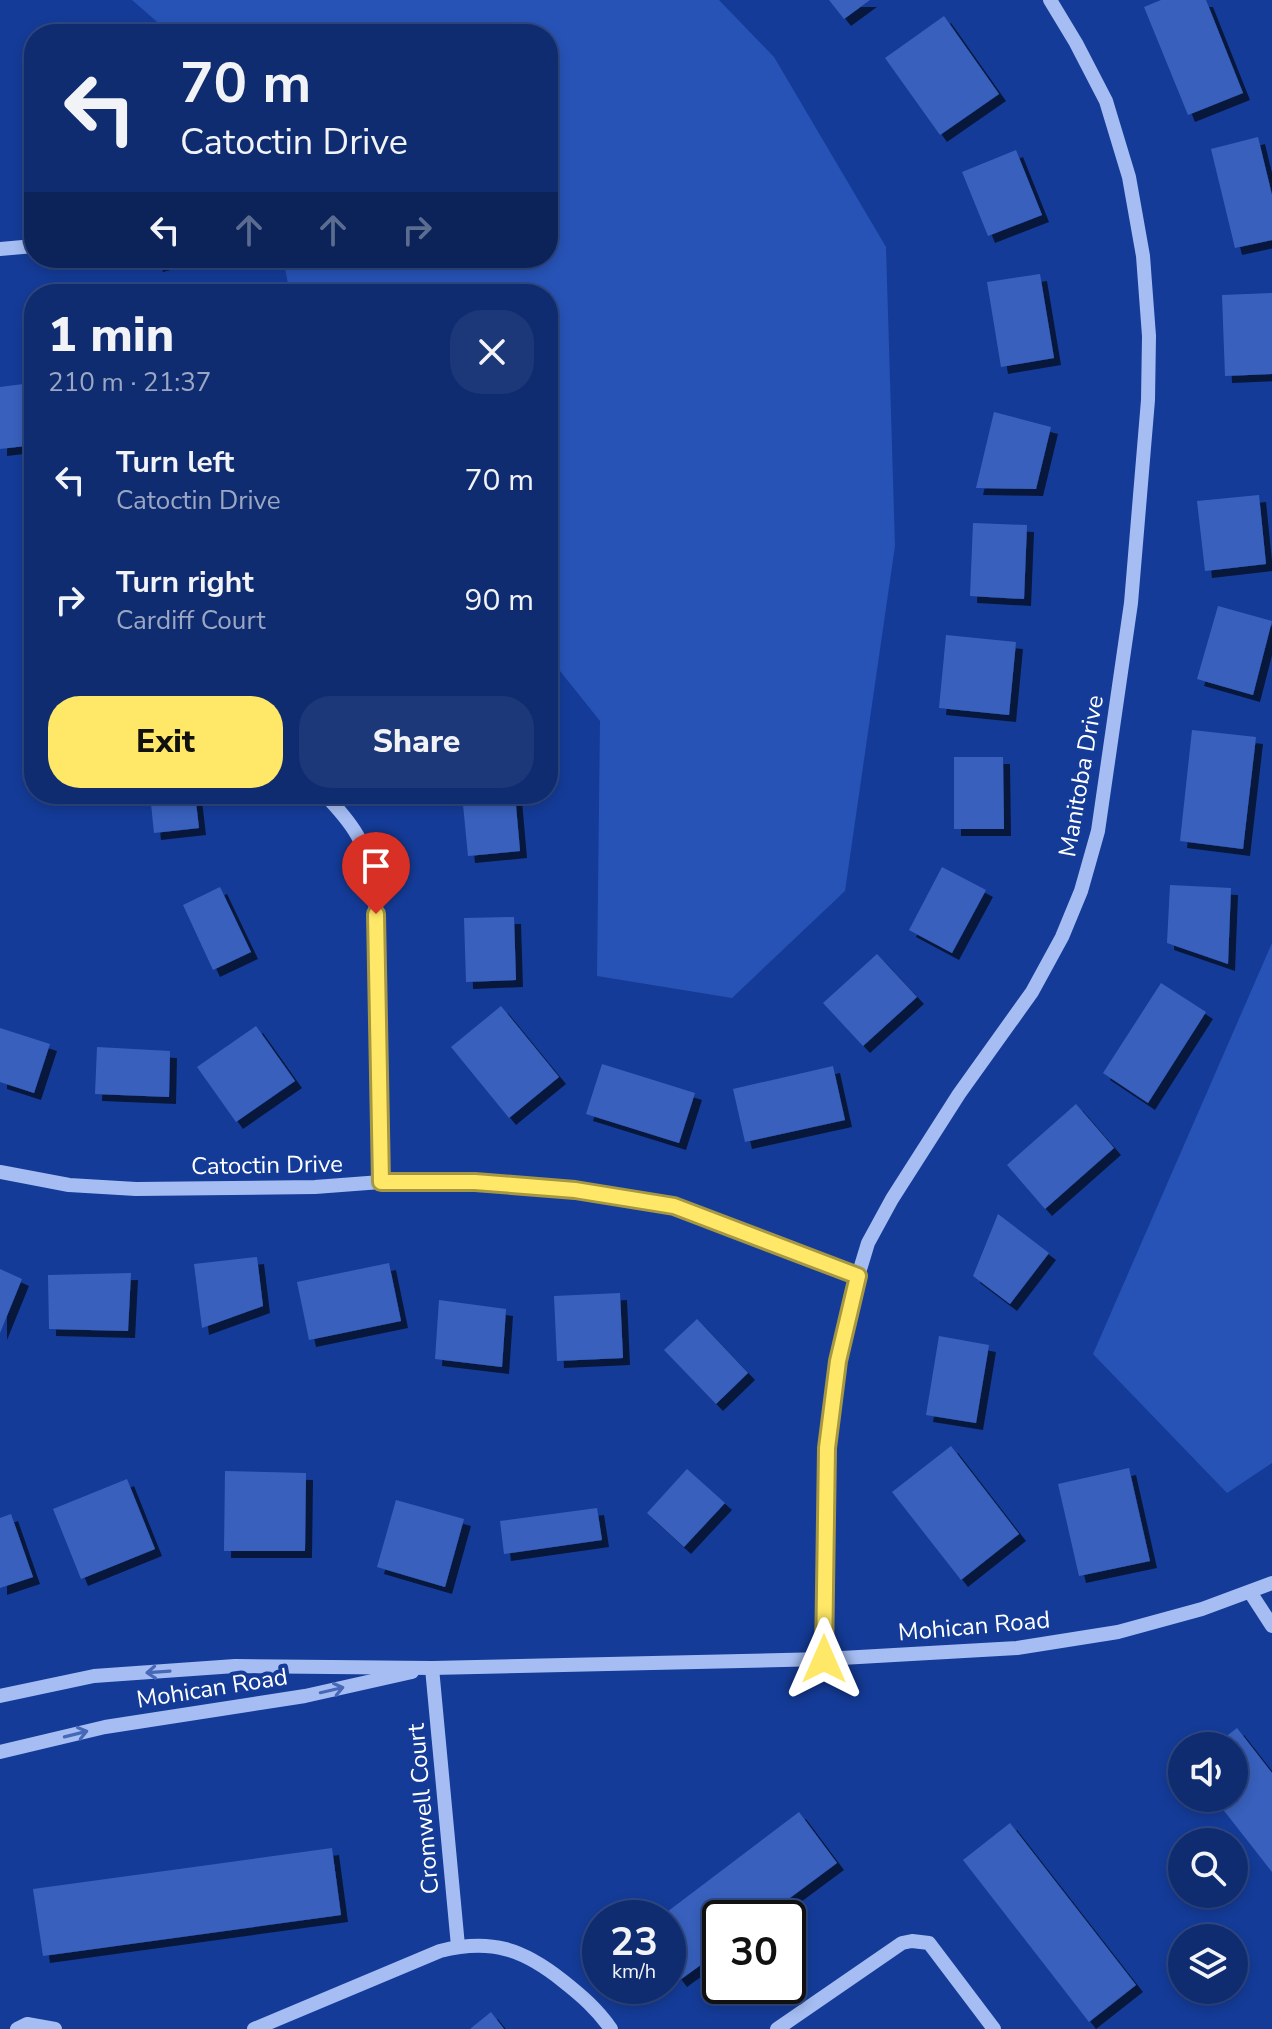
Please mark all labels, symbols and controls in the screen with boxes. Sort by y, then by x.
text: 70 m [180,45,311,122]
icon: left [48,56,152,160]
text: Catoctin Drive [180,118,408,167]
icon: left [143,208,187,252]
icon: ahead [227,208,271,252]
icon: ahead [311,208,355,252]
icon: right [395,208,439,252]
text: 1 min [48,302,174,368]
button: close [450,310,534,394]
text: 210 m · 21:37 [48,365,211,400]
text: Turn left [116,442,234,483]
icon: left [48,458,92,502]
text: 70 m [465,460,534,501]
text: Catoctin Drive [116,483,281,518]
text: Turn right [116,562,254,603]
icon: right [48,578,92,622]
text: 90 m [465,580,534,621]
text: Cardiff Court [116,603,266,638]
street label: Manitoba Drive [1051,693,1111,859]
button: Exit [48,696,283,788]
button: Share [299,696,534,788]
pin [342,832,410,914]
icon: arrive [354,844,398,888]
street label: Catoctin Drive [191,1148,343,1182]
street label: Mohican Road [897,1603,1051,1649]
position arrow [782,1617,866,1701]
street label: Mohican Road [134,1660,290,1716]
one-way arrow [145,1665,172,1680]
one-way arrow [319,1682,344,1697]
street label: Cromwell Court [400,1722,446,1896]
one-way arrow [62,1726,88,1741]
map controls [1168,1732,1248,2004]
button: sound [1168,1732,1248,1812]
button: search [1168,1828,1248,1908]
speed limit sign: 30 [702,1900,806,2004]
text: 23 [610,1915,658,1969]
button: layers [1168,1924,1248,2004]
text: km/h [612,1958,656,1985]

